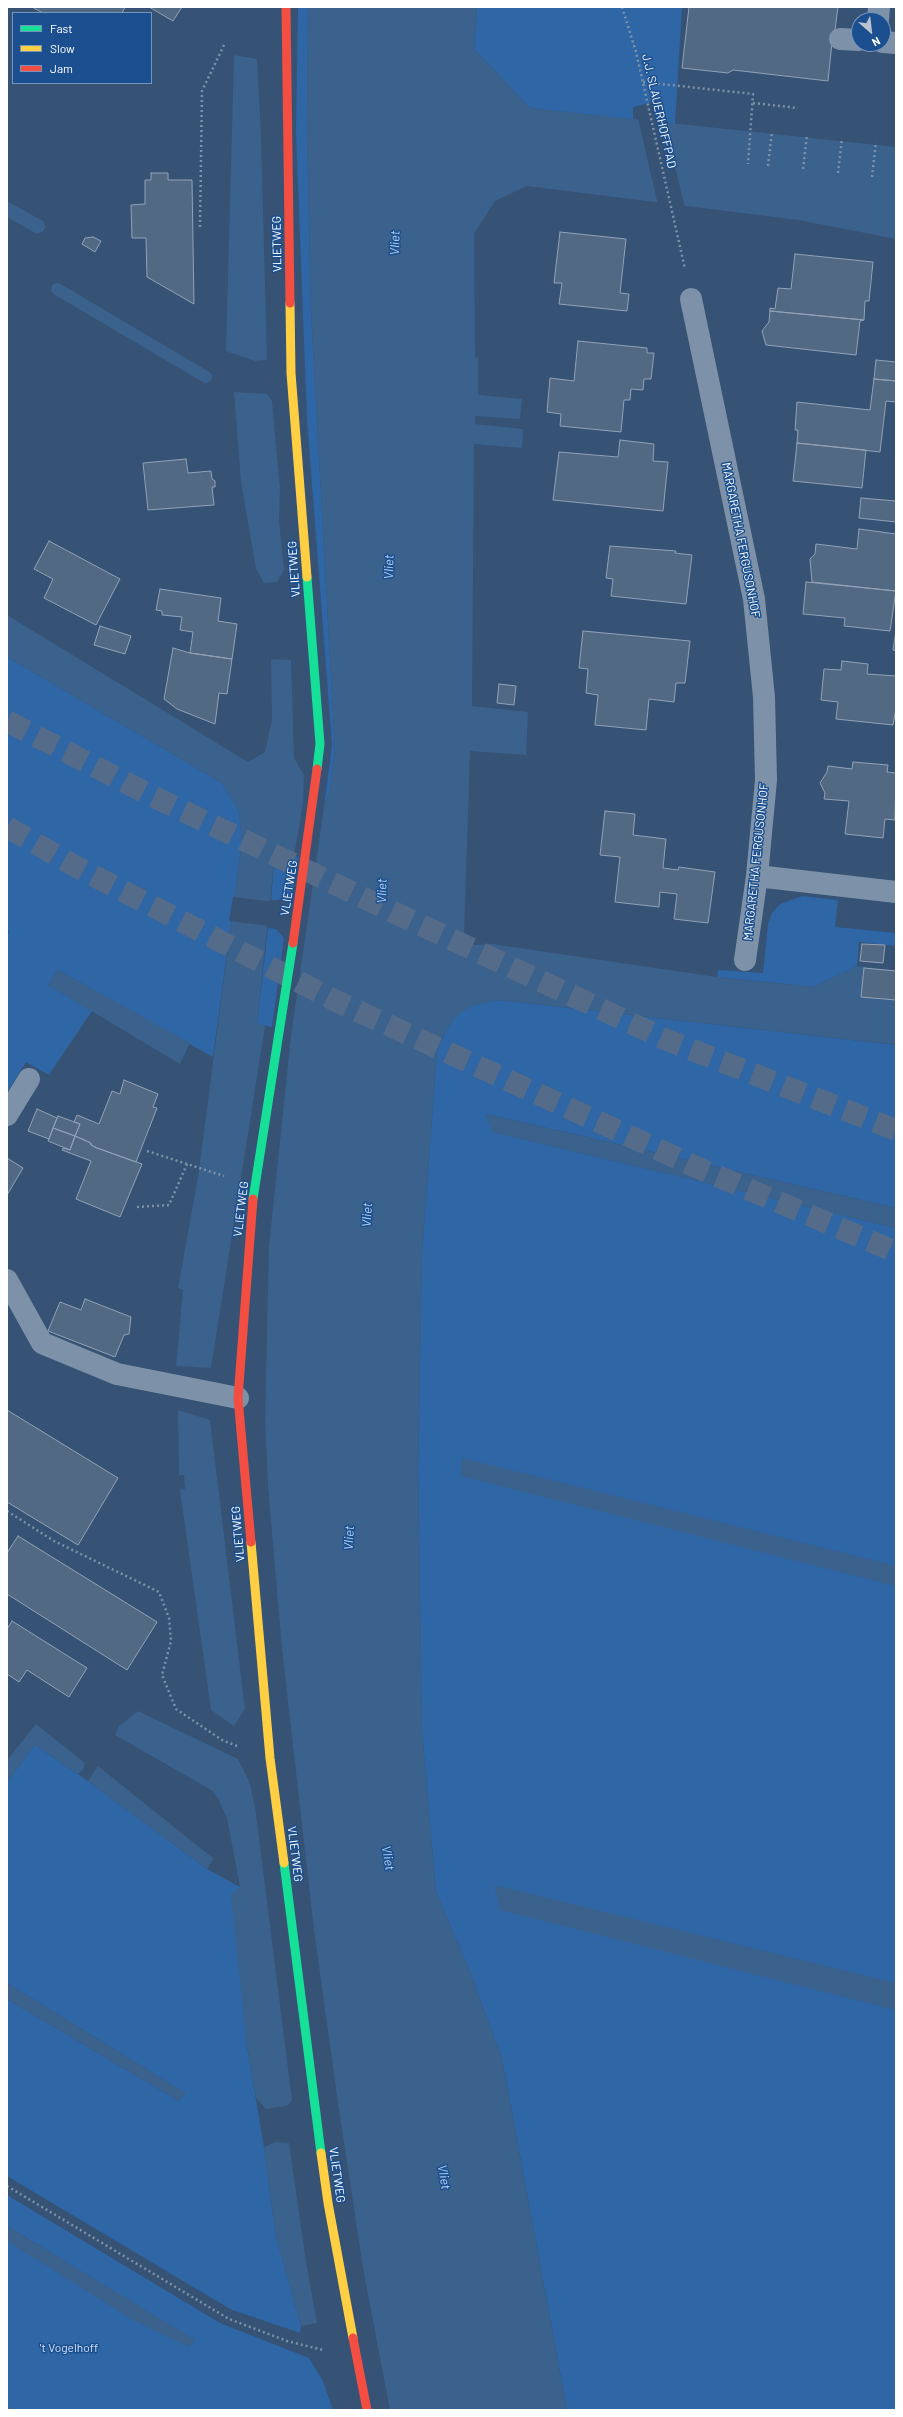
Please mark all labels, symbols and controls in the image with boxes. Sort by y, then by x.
legend [12,12,152,84]
north arrow [851,12,891,52]
text: Fast [50,21,73,35]
text: N [870,35,883,50]
text: Slow [50,41,75,55]
street label: J.J. SLAUERHOFFPAD [639,52,679,170]
text: Jam [50,61,73,75]
street label: VLIETWEG [269,216,285,272]
water label: Vliet [387,230,403,256]
street label: MARGARETHA FERGUSONHOF [719,461,763,619]
street label: VLIETWEG [285,541,303,597]
water label: Vliet [381,554,397,580]
street label: MARGARETHA FERGUSONHOF [741,783,771,941]
street label: VLIETWEG [278,859,300,917]
water label: Vliet [374,878,390,904]
street label: VLIETWEG [230,1180,252,1238]
water label: Vliet [359,1202,375,1228]
street label: VLIETWEG [228,1505,248,1563]
water label: Vliet [341,1525,357,1551]
street label: VLIETWEG [284,1825,306,1883]
water label: Vliet [378,1844,398,1872]
street label: VLIETWEG [326,2146,348,2204]
water label: Vliet [434,2163,454,2191]
park label: 't Vogelhoff [40,2341,98,2355]

